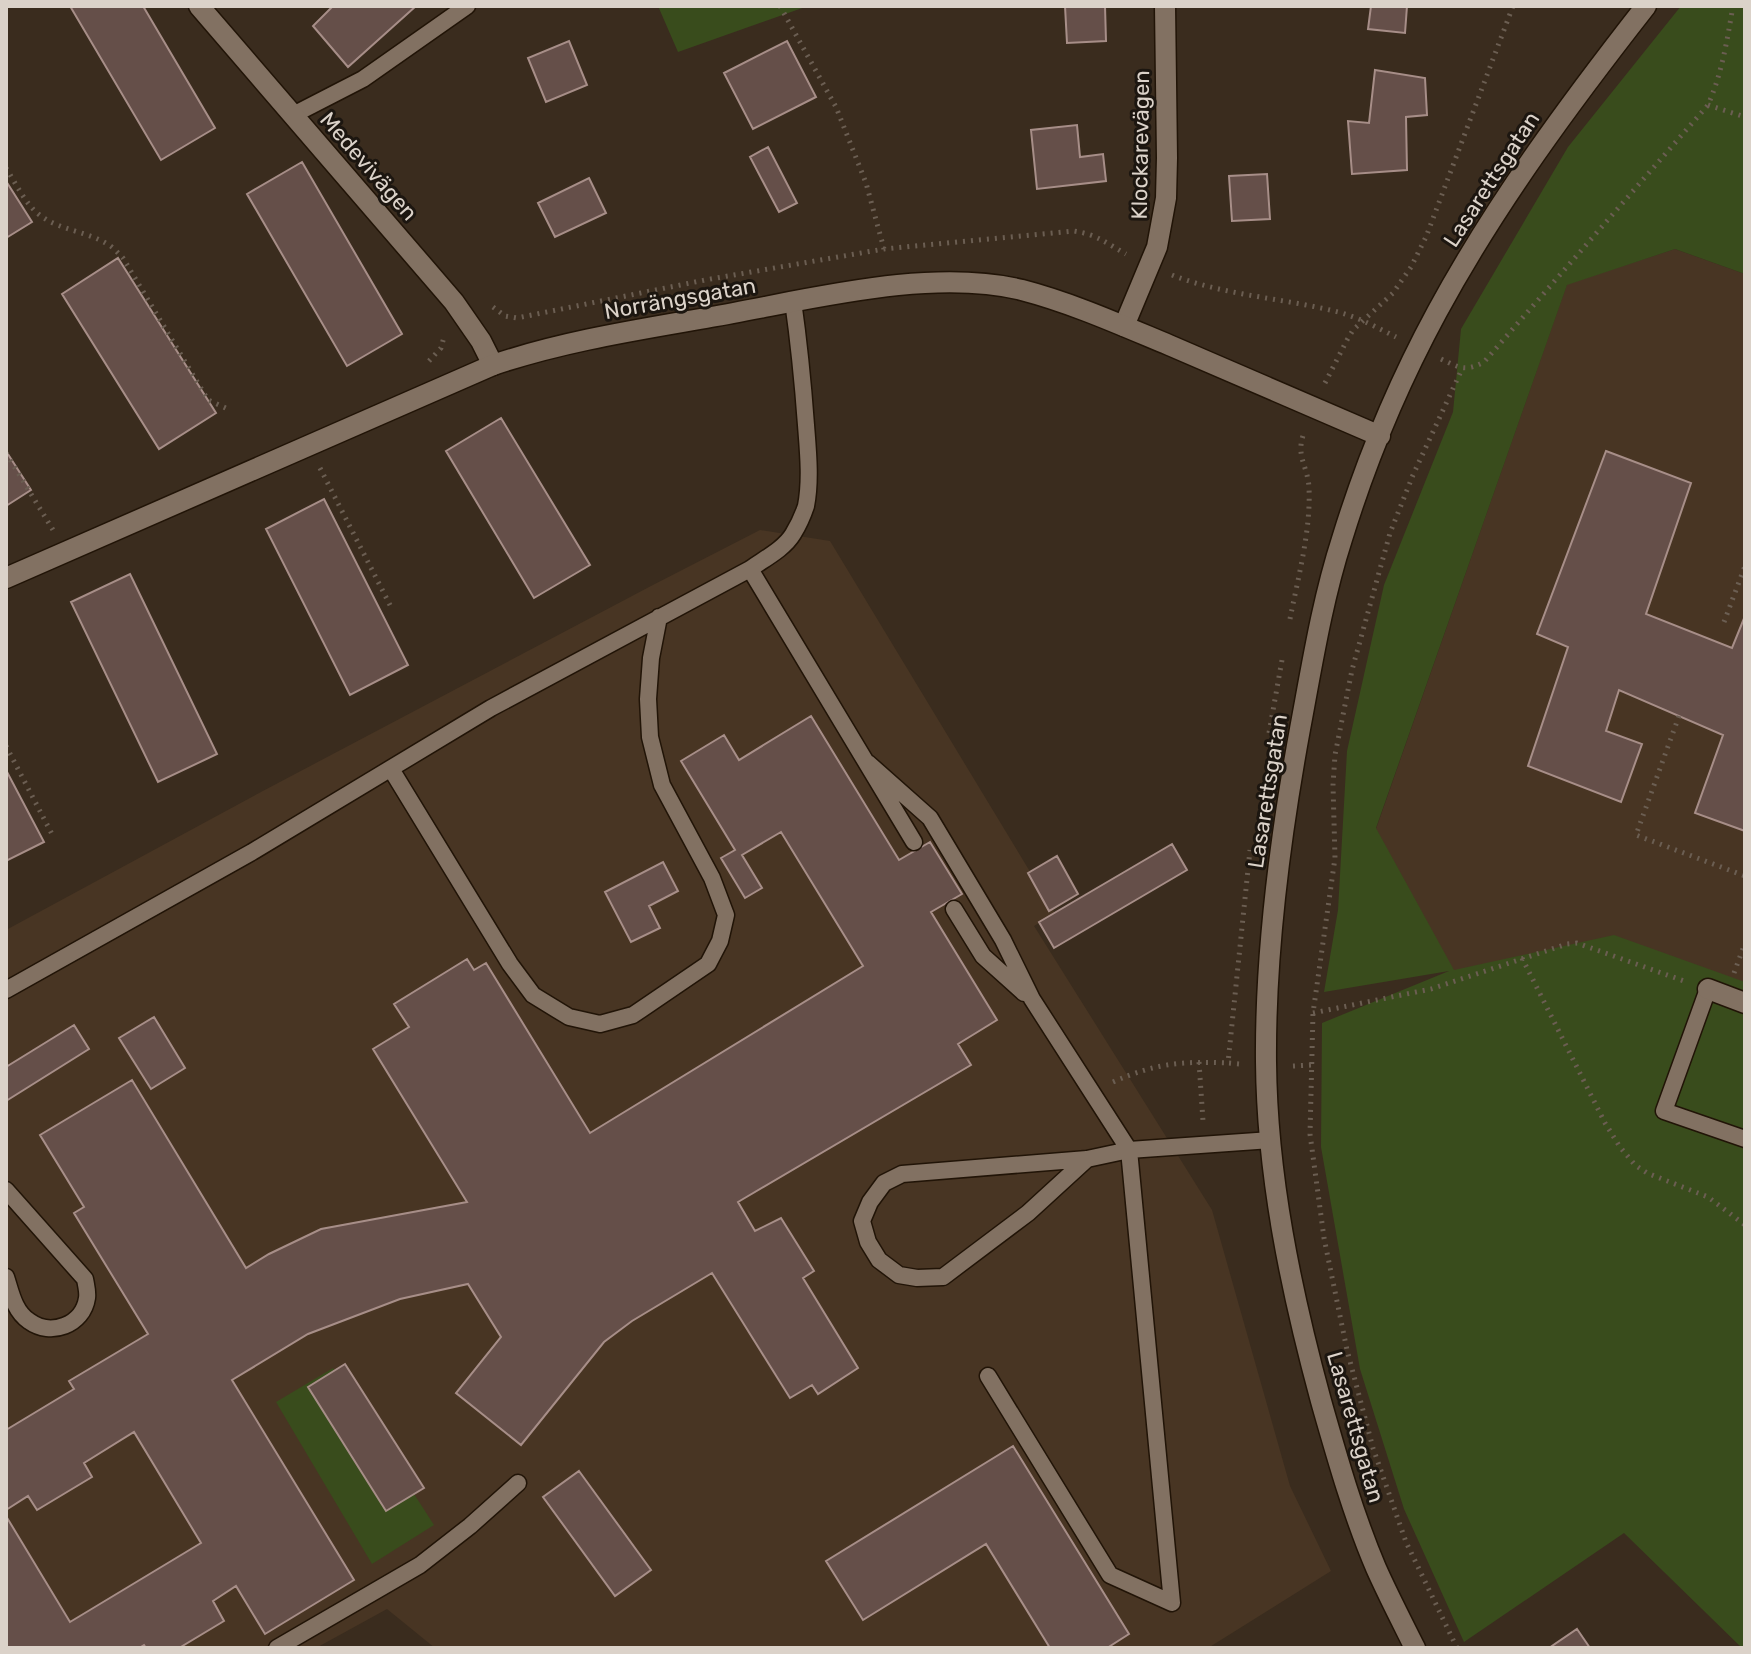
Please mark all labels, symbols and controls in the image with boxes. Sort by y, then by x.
street label: Klockarevägen [1126,70,1155,220]
street label: Medevivägen [314,107,423,226]
street label: Lasarettsgatan [1438,107,1545,252]
street label: Norrängsgatan [602,272,758,325]
street label: Lasarettsgatan [1242,712,1293,870]
street label: Lasarettsgatan [1321,1348,1390,1506]

